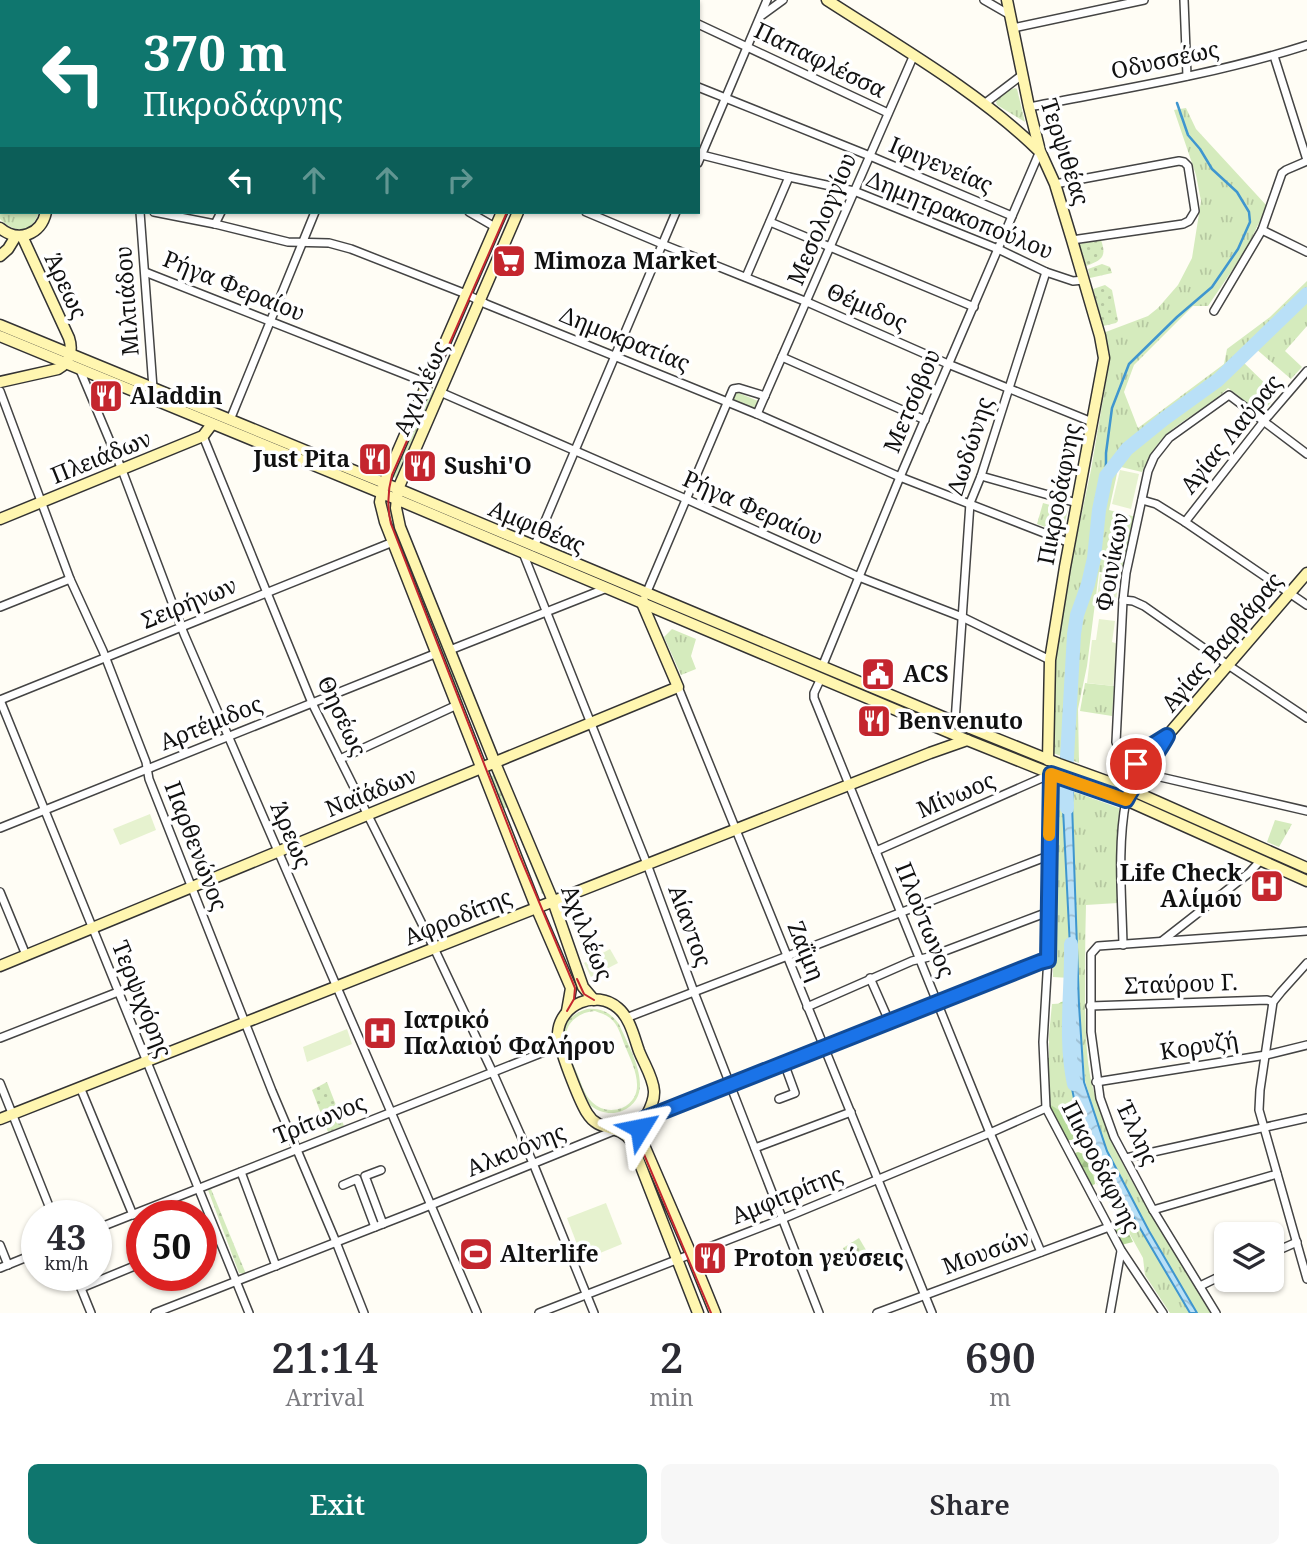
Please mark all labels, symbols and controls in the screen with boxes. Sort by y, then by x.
street label: Παπαφλέσσα [749,13,892,105]
text: 370 m [143,19,287,85]
icon: left [28,28,119,119]
street label: Οδυσσέως [1108,32,1222,86]
text: Πικροδάφνης [143,82,343,125]
street label: Τερψιθέας [1034,94,1098,209]
street label: Ιφιγενείας [885,128,998,200]
street label: Μεσολογγίου [779,147,863,290]
icon: left [222,161,260,199]
icon: ahead [295,161,333,199]
icon: ahead [368,161,406,199]
icon: right [441,161,479,199]
street label: Δημητρακοπούλου [862,162,1058,266]
street label: Ρήγα Φεραίου [159,242,310,328]
supermarket icon: Mimoza Market [490,242,528,280]
place label: Mimoza Market [534,244,717,276]
street label: Μιλτιάδου [106,245,146,357]
street label: Άρεως [38,247,96,324]
street label: Θέμιδος [822,274,913,338]
street label: Δημοκρατίας [556,297,695,379]
street label: Αχιλλέως [385,335,455,440]
street label: Μετσόβου [875,344,947,457]
street label: Αγίας Λαύρας [1172,367,1288,500]
restaurant icon: Aladdin [87,377,125,415]
place label: Aladdin [130,379,223,411]
street label: Δωδώνης [938,393,1000,499]
street label: Πικροδάφνης [1029,420,1087,567]
street label: Πλειάδων [46,421,156,491]
restaurant icon: Just Pita [356,440,394,478]
place label: Just Pita [252,442,350,474]
restaurant icon: Sushi'O [401,447,439,485]
place label: Sushi'O [444,449,532,481]
street label: Ρήγα Φεραίου [678,462,829,552]
street label: Αμφιθέας [484,491,591,561]
street label: Φοινίκων [1087,510,1135,614]
street label: Αγίας Βαρβάρας [1153,565,1289,718]
street label: Σειρήνων [136,568,241,636]
public building icon: ACS [859,655,897,693]
place label: ACS [903,657,949,689]
street label: Θησέως [310,670,375,761]
street label: Αρτέμιδος [154,687,267,757]
restaurant icon: Benvenuto [855,702,893,740]
place label: Benvenuto [898,704,1023,736]
pin [1106,734,1166,794]
icon: arrive [1117,745,1155,783]
street label: Ναϊάδων [320,758,421,824]
street label: Μίνωος [911,763,1000,825]
street label: Παρθενώνος [158,776,236,915]
street label: Άρεως [264,796,320,873]
place label: Life Check Αλίμου [1120,856,1242,914]
street label: Πλούτωνος [888,857,964,982]
hospital icon: Life Check Αλίμου [1248,867,1286,905]
street label: Αφροδίτης [399,880,516,952]
street label: Αχιλλέως [554,880,622,985]
street label: Αίαντος [661,880,721,971]
street label: Ζαΐμη [781,916,833,985]
street label: Τερψιχόρης [105,935,181,1062]
street label: Σταύρου Γ. [1124,965,1238,1001]
place label: Ιατρικό Παλαιού Φαλήρου [404,1003,615,1061]
hospital icon: Ιατρικό Παλαιού Φαλήρου [361,1014,399,1052]
street label: Κορυζή [1157,1023,1240,1067]
street label: Τρίτωνος [269,1085,371,1151]
position arrow [603,1091,677,1165]
street label: Έλλης [1109,1094,1167,1170]
street label: Πικροδάφνης [1055,1095,1149,1238]
street label: Αλκυόνης [461,1115,570,1184]
street label: Αμφιτρίτης [726,1157,847,1231]
speed limit sign: 50 [126,1200,217,1291]
text: 43 [47,1213,86,1260]
street label: Μουσών [938,1221,1034,1282]
map controls [1214,1222,1284,1292]
button: layers [1214,1222,1284,1292]
sports icon: Alterlife [457,1235,495,1273]
place label: Alterlife [500,1237,599,1269]
restaurant icon: Proton γεύσεις [691,1239,729,1277]
place label: Proton γεύσεις [734,1241,904,1273]
text: km/h [44,1251,89,1275]
text: 21:14 [271,1328,378,1385]
text: 2 [660,1328,683,1385]
text: 690 [965,1328,1036,1385]
text: Arrival [285,1381,364,1413]
text: min [650,1381,694,1413]
text: m [989,1381,1011,1413]
button: Exit [28,1464,647,1544]
button: Share [661,1464,1279,1544]

